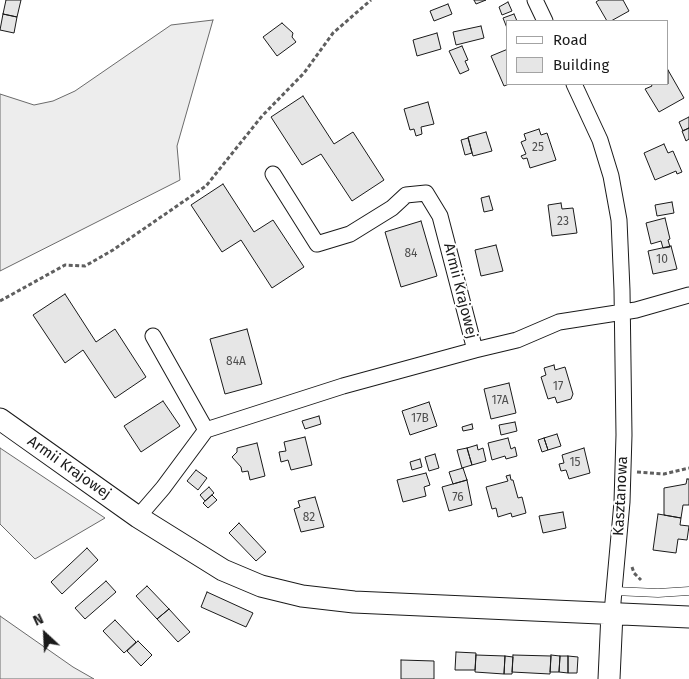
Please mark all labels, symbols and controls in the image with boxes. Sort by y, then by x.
legend [507,20,669,85]
text: Road [553,31,588,49]
text: Building [553,56,609,74]
house number: 25 [532,141,544,155]
house number: 23 [557,215,569,229]
street label: Armii Krajowej [439,241,481,341]
house number: 84 [405,247,417,261]
house number: 10 [656,253,668,267]
house number: 84A [226,355,246,369]
house number: 17 [553,380,563,394]
house number: 17A [491,394,509,408]
house number: 17B [411,412,429,426]
street label: Armii Krajowej [24,433,114,503]
house number: 15 [569,456,581,470]
street label: Kasztanowa [610,456,632,536]
house number: 76 [452,491,464,505]
house number: 82 [303,511,315,525]
north arrow [20,609,70,659]
text: N [31,610,46,630]

